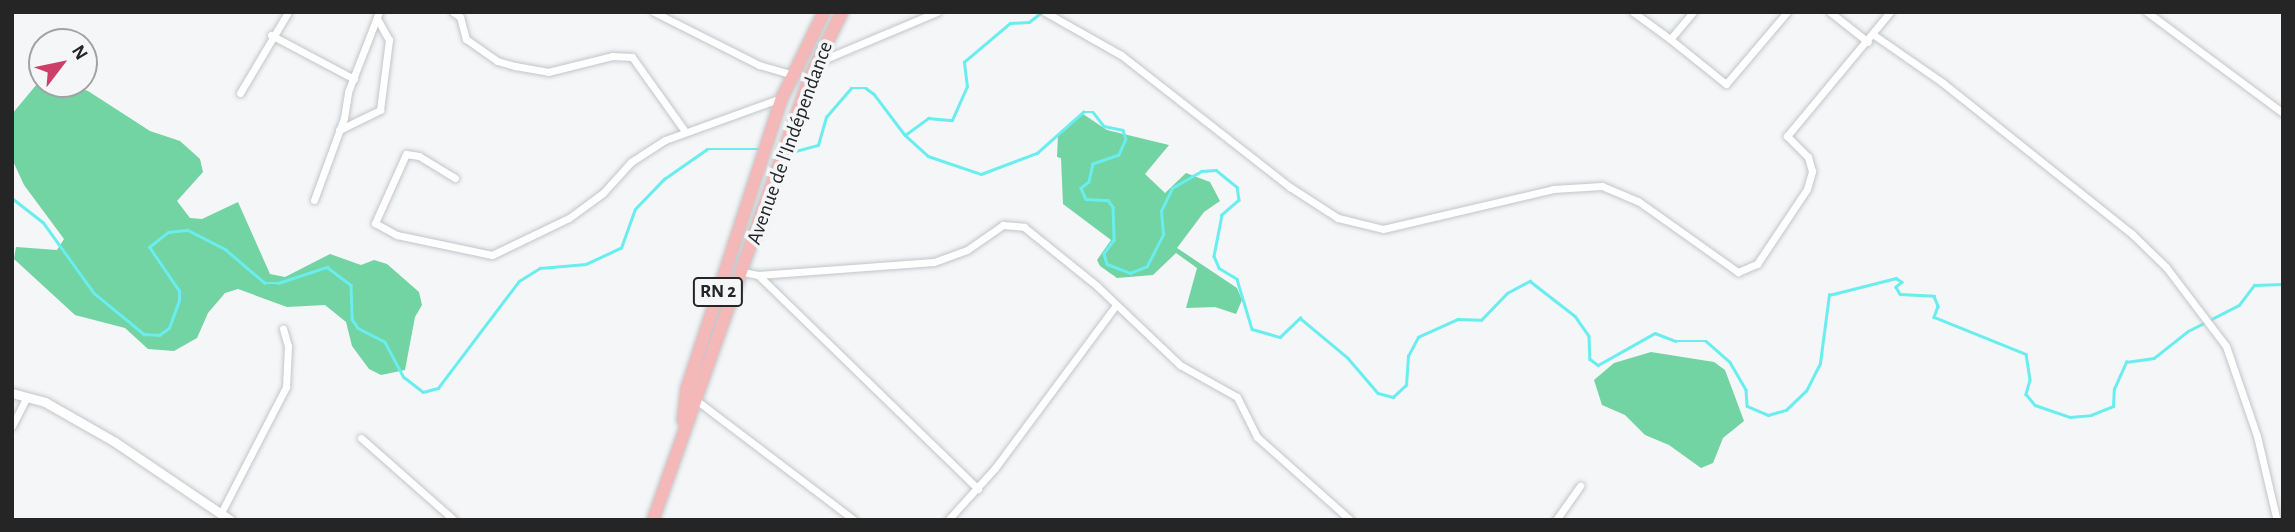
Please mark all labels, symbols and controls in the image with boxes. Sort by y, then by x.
north arrow [28,28,98,98]
street label: Avenue de l'Indépendance [742,38,838,248]
text: N [68,42,91,63]
road number: RN 2 [692,276,744,308]

